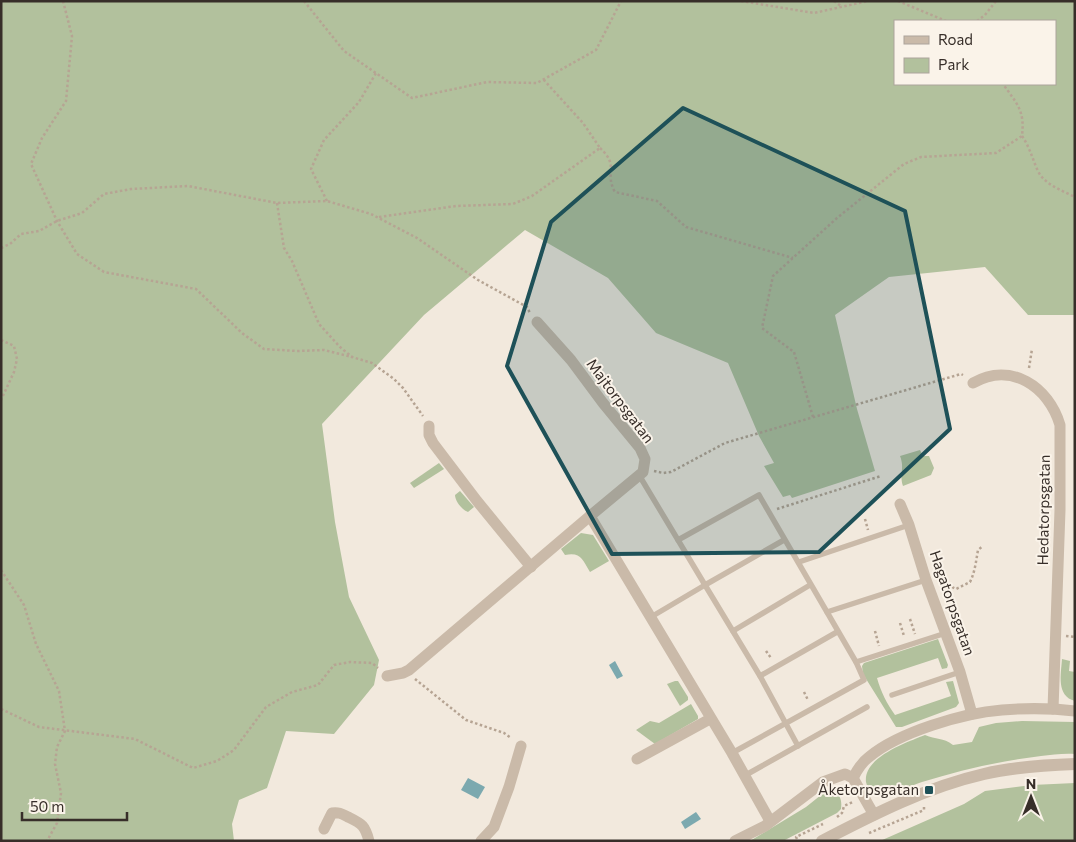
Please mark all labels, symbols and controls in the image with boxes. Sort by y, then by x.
legend [894,20,1056,85]
text: Road [938,30,973,48]
text: Park [938,55,969,73]
street label: Majtorpsgatan [583,355,658,446]
street label: Hedatorpsgatan [1033,454,1053,565]
street label: Hagatorpsgatan [927,548,979,658]
north arrow [1006,772,1056,822]
text: N [1026,775,1036,792]
place label: Åketorpsgatan [818,779,919,798]
marker: Åketorpsgatan [923,784,935,796]
scale bar [22,790,128,822]
text: 50 m [30,797,64,815]

